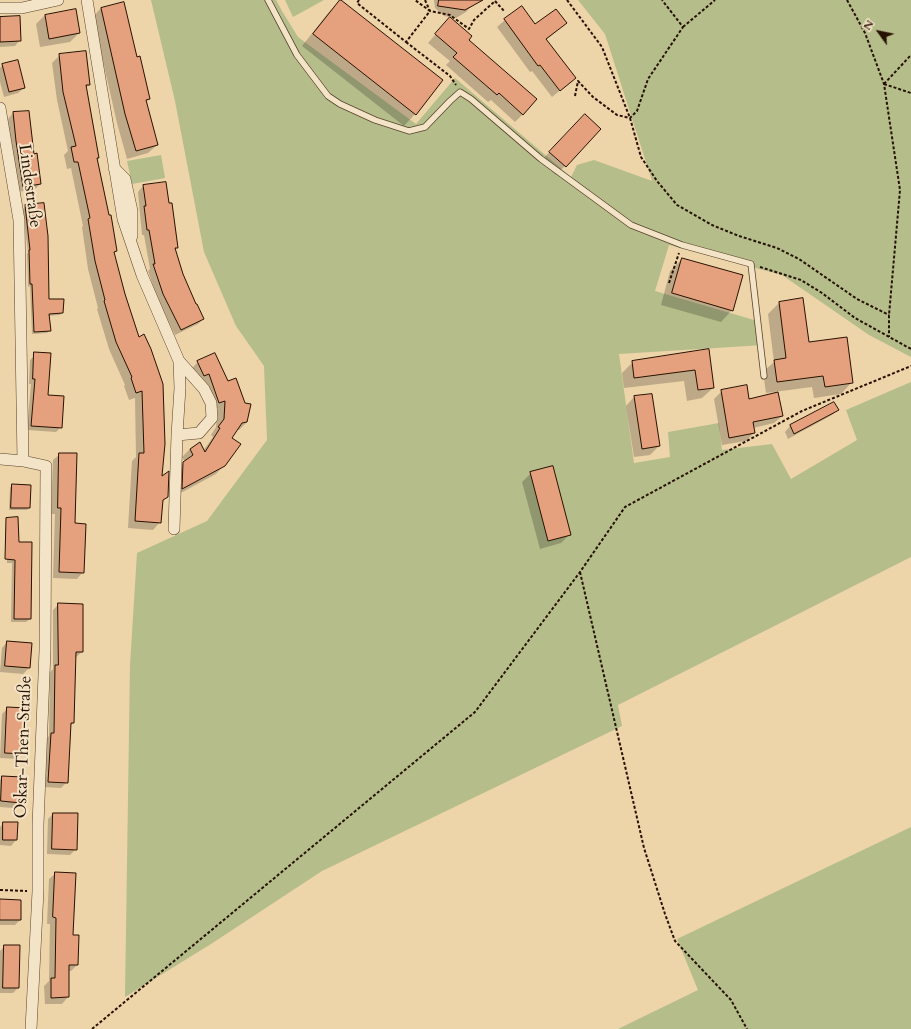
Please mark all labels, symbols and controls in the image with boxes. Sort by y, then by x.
north arrow [859,12,899,52]
text: N [860,17,877,33]
street label: Lindestraße [13,143,45,229]
street label: Oskar-Then-Straße [11,675,37,819]

